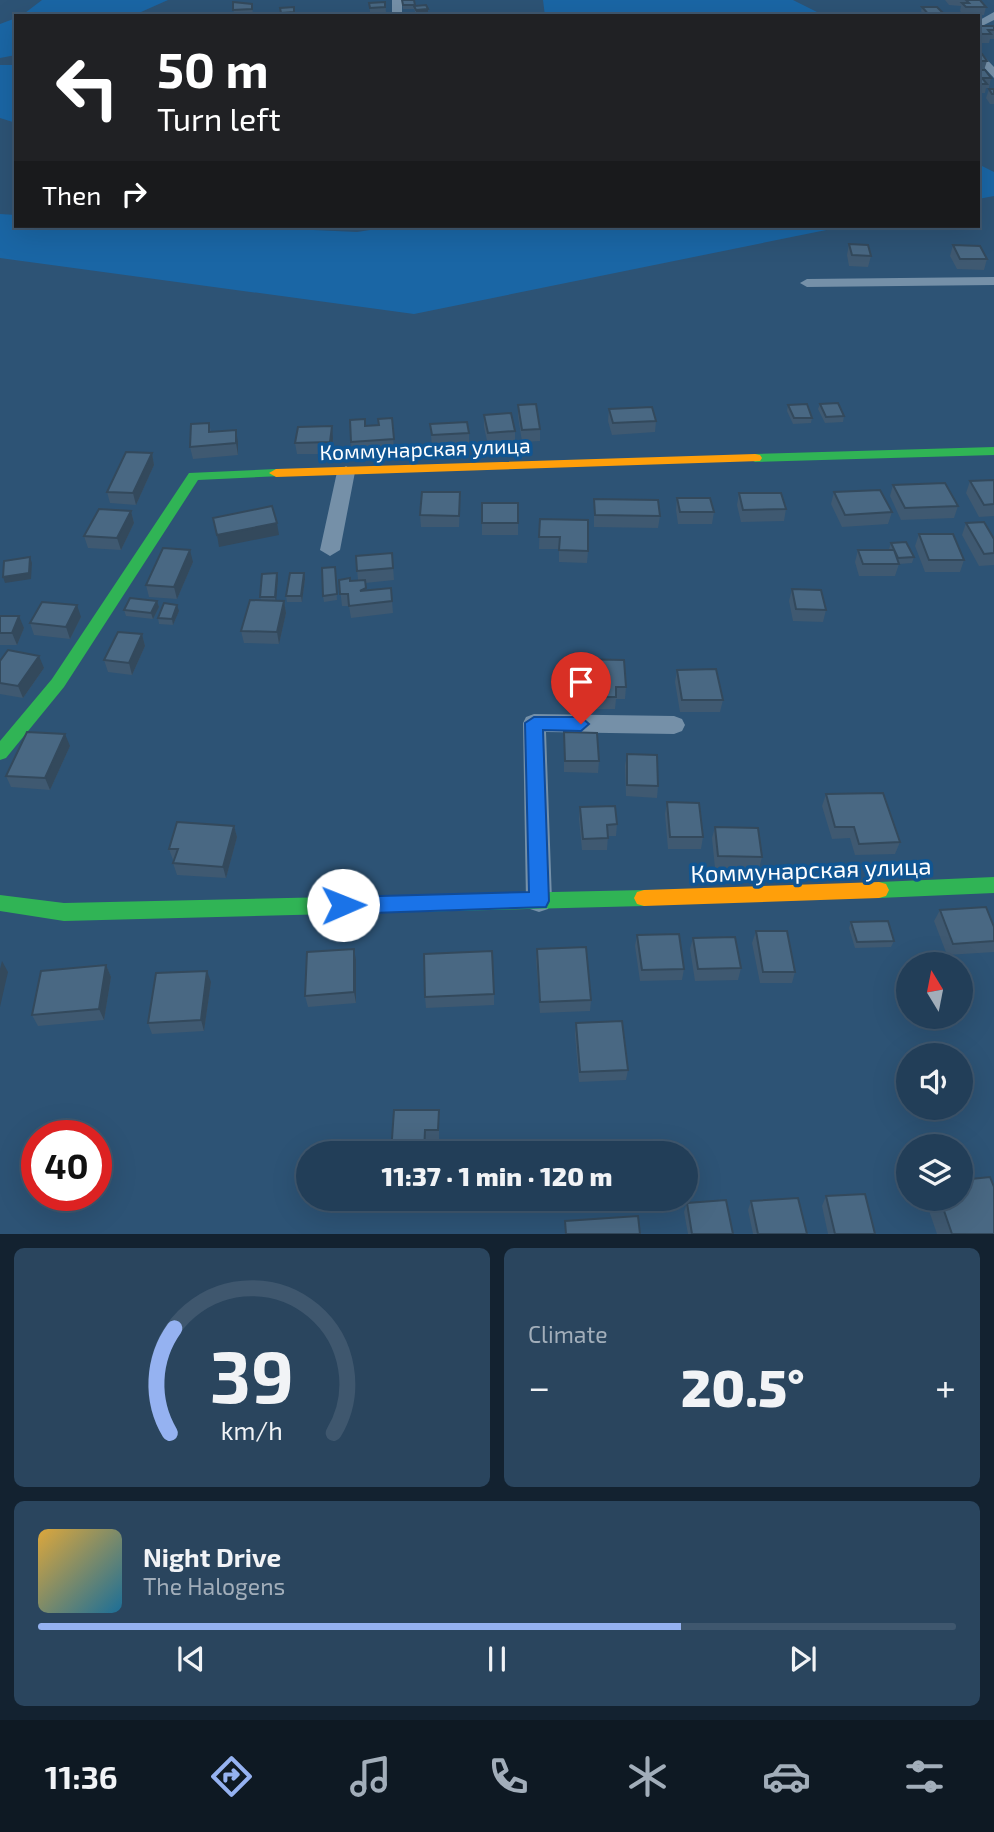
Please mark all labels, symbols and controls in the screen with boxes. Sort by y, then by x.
text: 50 m [157,39,269,98]
icon: left [42,42,133,133]
text: Turn left [157,99,281,137]
icon: right [115,175,153,213]
text: Then [42,179,101,210]
street label: Коммунарская улица [319,432,531,465]
pin [551,652,611,724]
icon: arrive [562,663,600,701]
street label: Коммунарская улица [690,850,932,889]
position arrow [306,868,380,942]
north arrow [896,952,973,1029]
map controls [896,952,973,1211]
button: sound [896,1043,973,1120]
speed limit sign: 40 [21,1120,112,1211]
button: layers [896,1134,973,1211]
text: 11:37 · 1 min · 120 m [382,1160,612,1191]
text: Climate [528,1320,608,1348]
text: 39 [210,1331,294,1419]
text: 20.5° [681,1355,805,1417]
text: − [528,1363,550,1409]
text: + [935,1363,956,1409]
text: km/h [221,1415,283,1445]
text: Night Drive [143,1541,281,1572]
text: The Halogens [143,1572,285,1600]
icon: previous [172,1640,210,1678]
icon: pause [478,1640,516,1678]
icon: next [784,1640,822,1678]
icon: directions [207,1752,256,1801]
icon: music [346,1752,395,1801]
icon: phone [484,1752,533,1801]
icon: climate [623,1752,672,1801]
icon: car [762,1752,811,1801]
icon: filters [900,1752,949,1801]
text: 11:36 [45,1757,118,1795]

